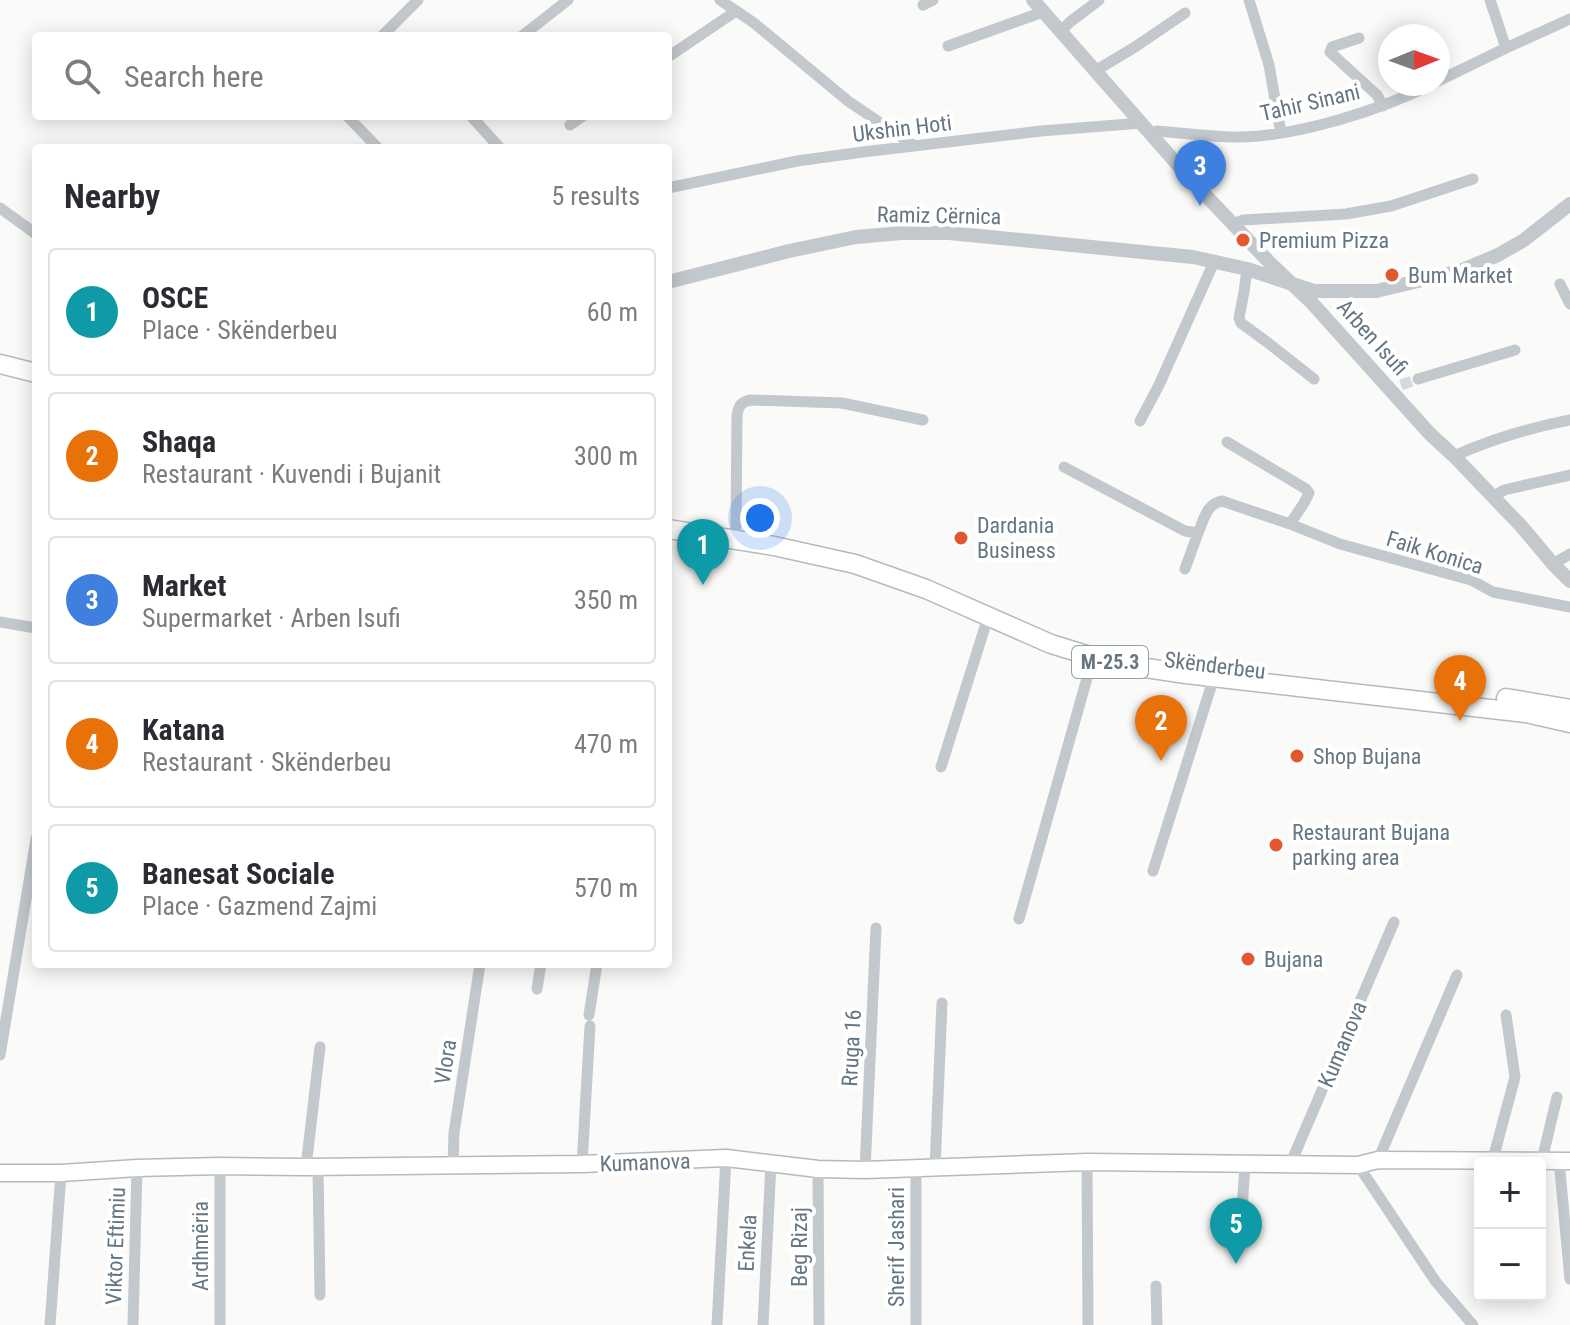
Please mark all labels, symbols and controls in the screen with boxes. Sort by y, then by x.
north arrow [1378,24,1450,96]
search box [32,32,672,120]
icon: search [60,54,104,98]
text: Search here [124,59,264,94]
street label: Tahir Sinani [1258,79,1362,126]
street label: Ukshin Hoti [851,110,953,147]
pin: 3 [1174,140,1226,206]
text: Nearby [64,176,160,216]
text: 5 results [551,181,640,211]
street label: Ramiz Cërnica [877,202,1001,229]
place label: Premium Pizza [1259,228,1389,253]
marker: Premium Pizza [1234,231,1252,249]
place label: Bum Market [1408,263,1513,288]
marker: Bum Market [1383,266,1401,284]
text: OSCE [142,280,208,315]
street label: Arben Isufi [1332,294,1413,380]
text: 1 [85,297,99,327]
text: 60 m [587,297,638,327]
text: Place · Skënderbeu [142,315,338,345]
text: Shaqa [142,424,216,459]
text: 2 [85,441,99,471]
text: 300 m [574,441,638,471]
text: Restaurant · Kuvendi i Bujanit [142,459,441,489]
your location [740,498,780,538]
place label: Dardania Business [977,513,1056,563]
pin: 1 [677,519,729,585]
street label: Faik Konica [1383,526,1486,579]
marker: Dardania Business [952,529,970,547]
text: Market [142,568,226,603]
text: 3 [85,585,99,615]
text: 350 m [574,585,638,615]
text: Supermarket · Arben Isufi [142,603,401,633]
road number: M-25.3 [1072,646,1148,678]
street label: Skënderbeu [1163,647,1267,684]
pin: 4 [1434,655,1486,721]
pin: 2 [1135,695,1187,761]
text: Katana [142,712,225,747]
text: 4 [85,729,99,759]
text: 470 m [574,729,638,759]
place label: Shop Bujana [1313,744,1421,769]
text: Restaurant · Skënderbeu [142,747,391,777]
marker: Shop Bujana [1288,747,1306,765]
place label: Restaurant Bujana parking area [1292,820,1450,870]
marker: Restaurant Bujana parking area [1267,836,1285,854]
text: Banesat Sociale [142,856,334,891]
text: 5 [85,873,99,903]
text: 570 m [574,873,638,903]
text: Place · Gazmend Zajmi [142,891,377,921]
place label: Bujana [1264,947,1323,972]
marker: Bujana [1239,950,1257,968]
street label: Kumanova [1313,998,1372,1091]
street label: Rruga 16 [837,1009,866,1087]
street label: Vlora [430,1038,461,1086]
street label: Kumanova [599,1148,691,1177]
map controls [1474,1157,1546,1301]
button: + [1474,1157,1546,1229]
street label: Viktor Eftimiu [101,1187,130,1305]
street label: Sherif Jashari [884,1187,909,1307]
pin: 5 [1210,1198,1262,1264]
street label: Ardhmëria [188,1201,213,1291]
street label: Beg Rizaj [787,1207,812,1287]
street label: Enkela [734,1214,761,1272]
button: − [1474,1229,1546,1301]

